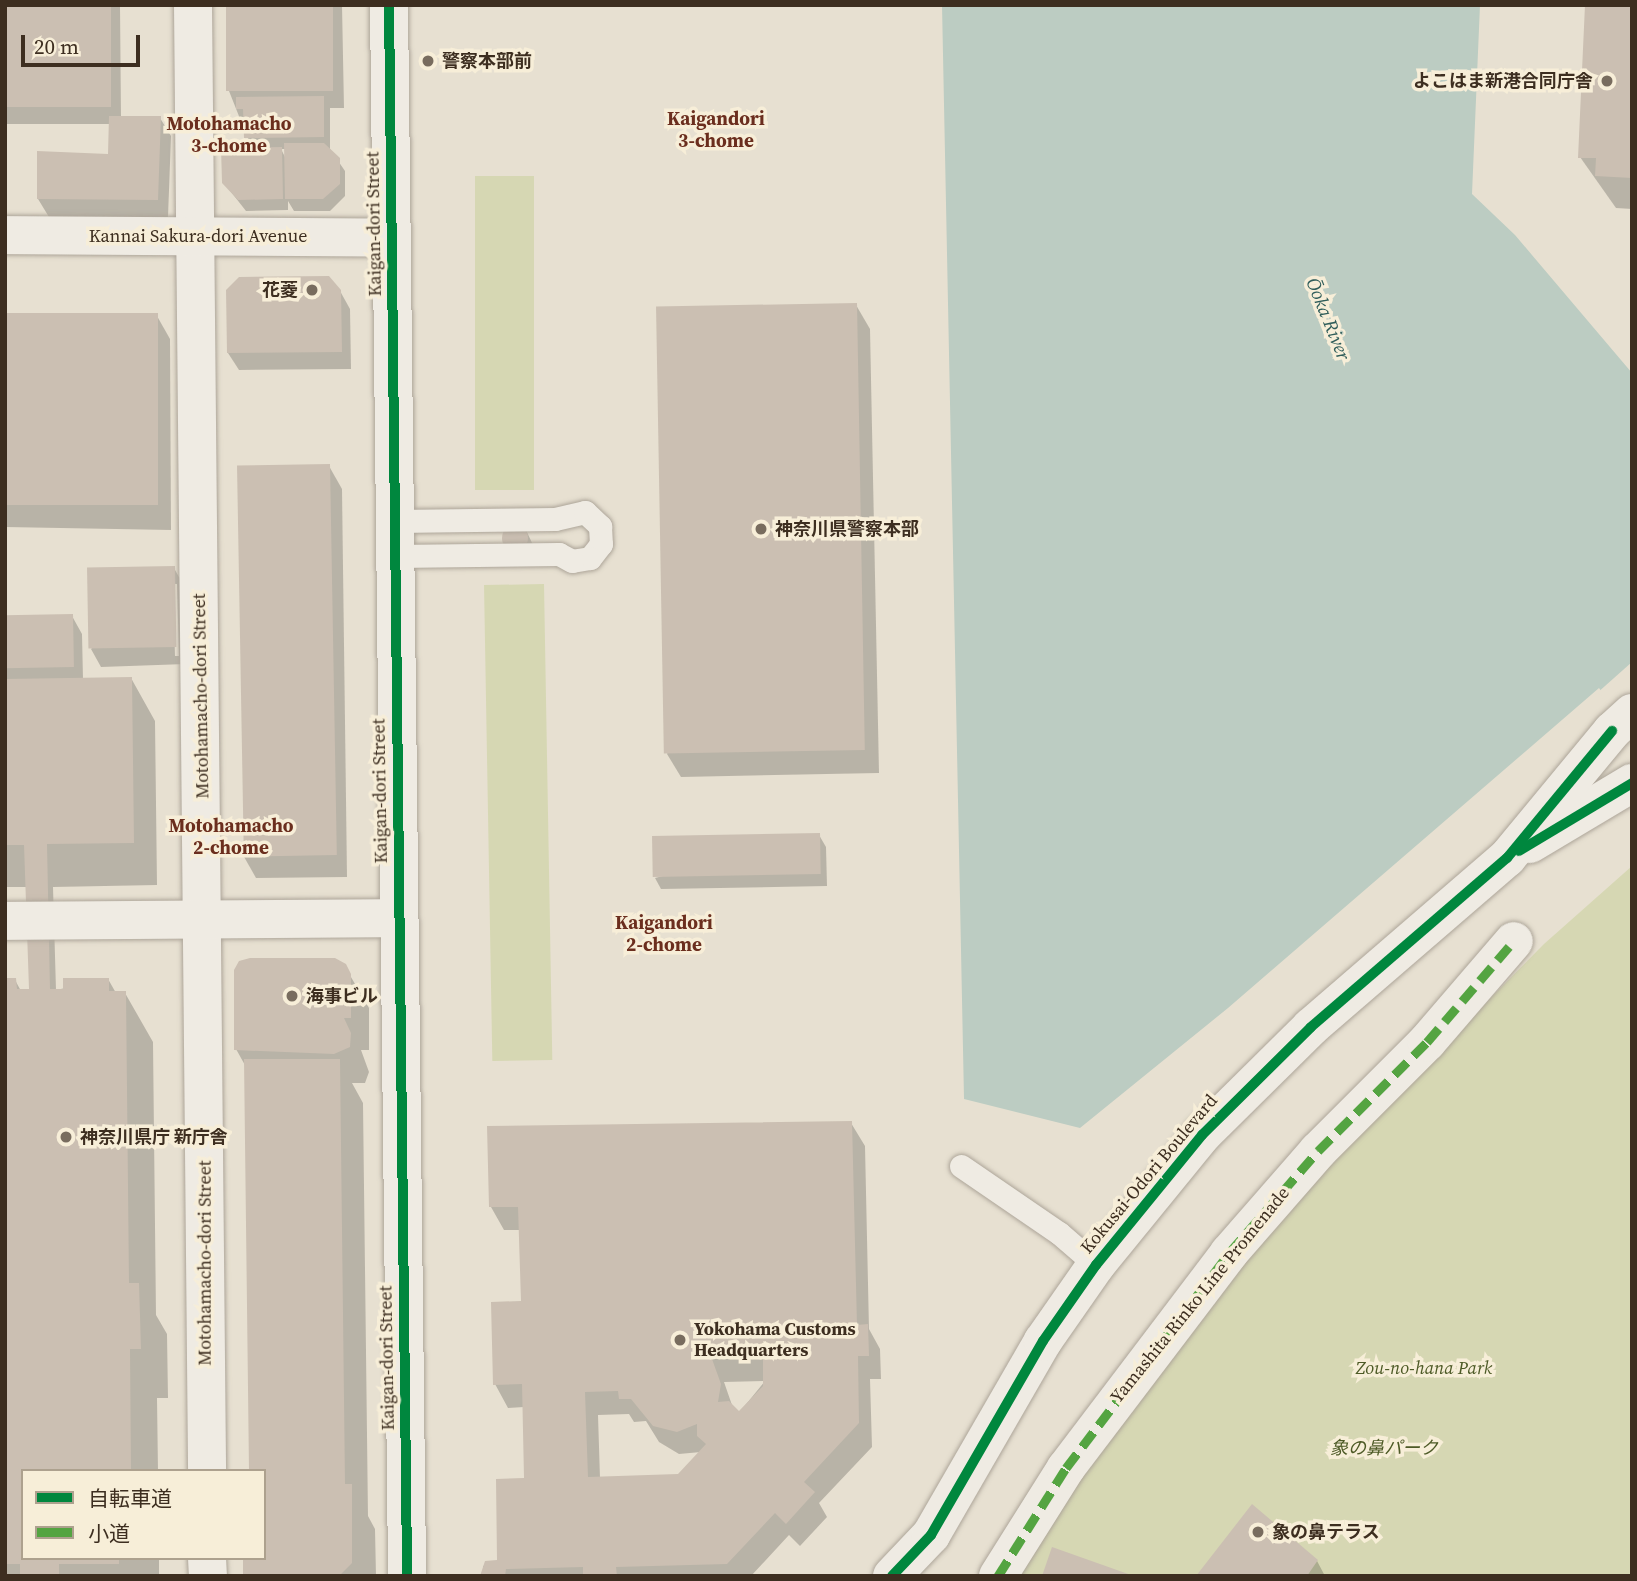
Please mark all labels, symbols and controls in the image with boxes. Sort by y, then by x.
scale bar [24,21,144,65]
text: 20 m [34,32,79,61]
place label: 警察本部前 [442,50,532,72]
marker: 警察本部前 [420,53,436,69]
place label: よこはま新港合同庁舎 [1413,70,1593,92]
marker: よこはま新港合同庁舎 [1599,73,1615,89]
district label: Kaigandori 3-chome [667,108,765,152]
district label: Motohamacho 3-chome [166,113,292,157]
street label: Kaigan-dori Street [362,151,386,297]
street label: Kannai Sakura-dori Avenue [89,225,307,247]
water label: Ōoka River [1301,274,1355,364]
place label: 花菱 [262,279,298,301]
marker: 花菱 [304,282,320,298]
place label: 神奈川県警察本部 [775,518,919,540]
marker: 神奈川県警察本部 [753,521,769,537]
street label: Motohamacho-dori Street [188,593,214,799]
street label: Kaigan-dori Street [368,718,392,864]
district label: Motohamacho 2-chome [168,815,294,859]
district label: Kaigandori 2-chome [615,912,713,956]
place label: 海事ビル [306,985,378,1007]
marker: 海事ビル [284,988,300,1004]
street label: Kokusai-Odori Boulevard [1076,1090,1222,1258]
place label: 神奈川県庁 新庁舎 [80,1126,228,1148]
marker: 神奈川県庁 新庁舎 [58,1129,74,1145]
street label: Motohamacho-dori Street [194,1160,216,1366]
street label: Yamashita Rinko Line Promenade [1106,1183,1294,1407]
street label: Kaigan-dori Street [375,1285,399,1431]
place label: Yokohama Customs Headquarters [694,1319,856,1362]
marker: Yokohama Customs Headquarters [672,1332,688,1348]
park label: Zou-no-hana Park [1356,1357,1492,1379]
park label: 象の鼻パーク [1330,1437,1438,1459]
legend [21,1469,266,1560]
text: 自転車道 [88,1484,172,1513]
text: 小道 [88,1519,130,1548]
place label: 象の鼻テラス [1272,1521,1380,1543]
marker: 象の鼻テラス [1250,1524,1266,1540]

